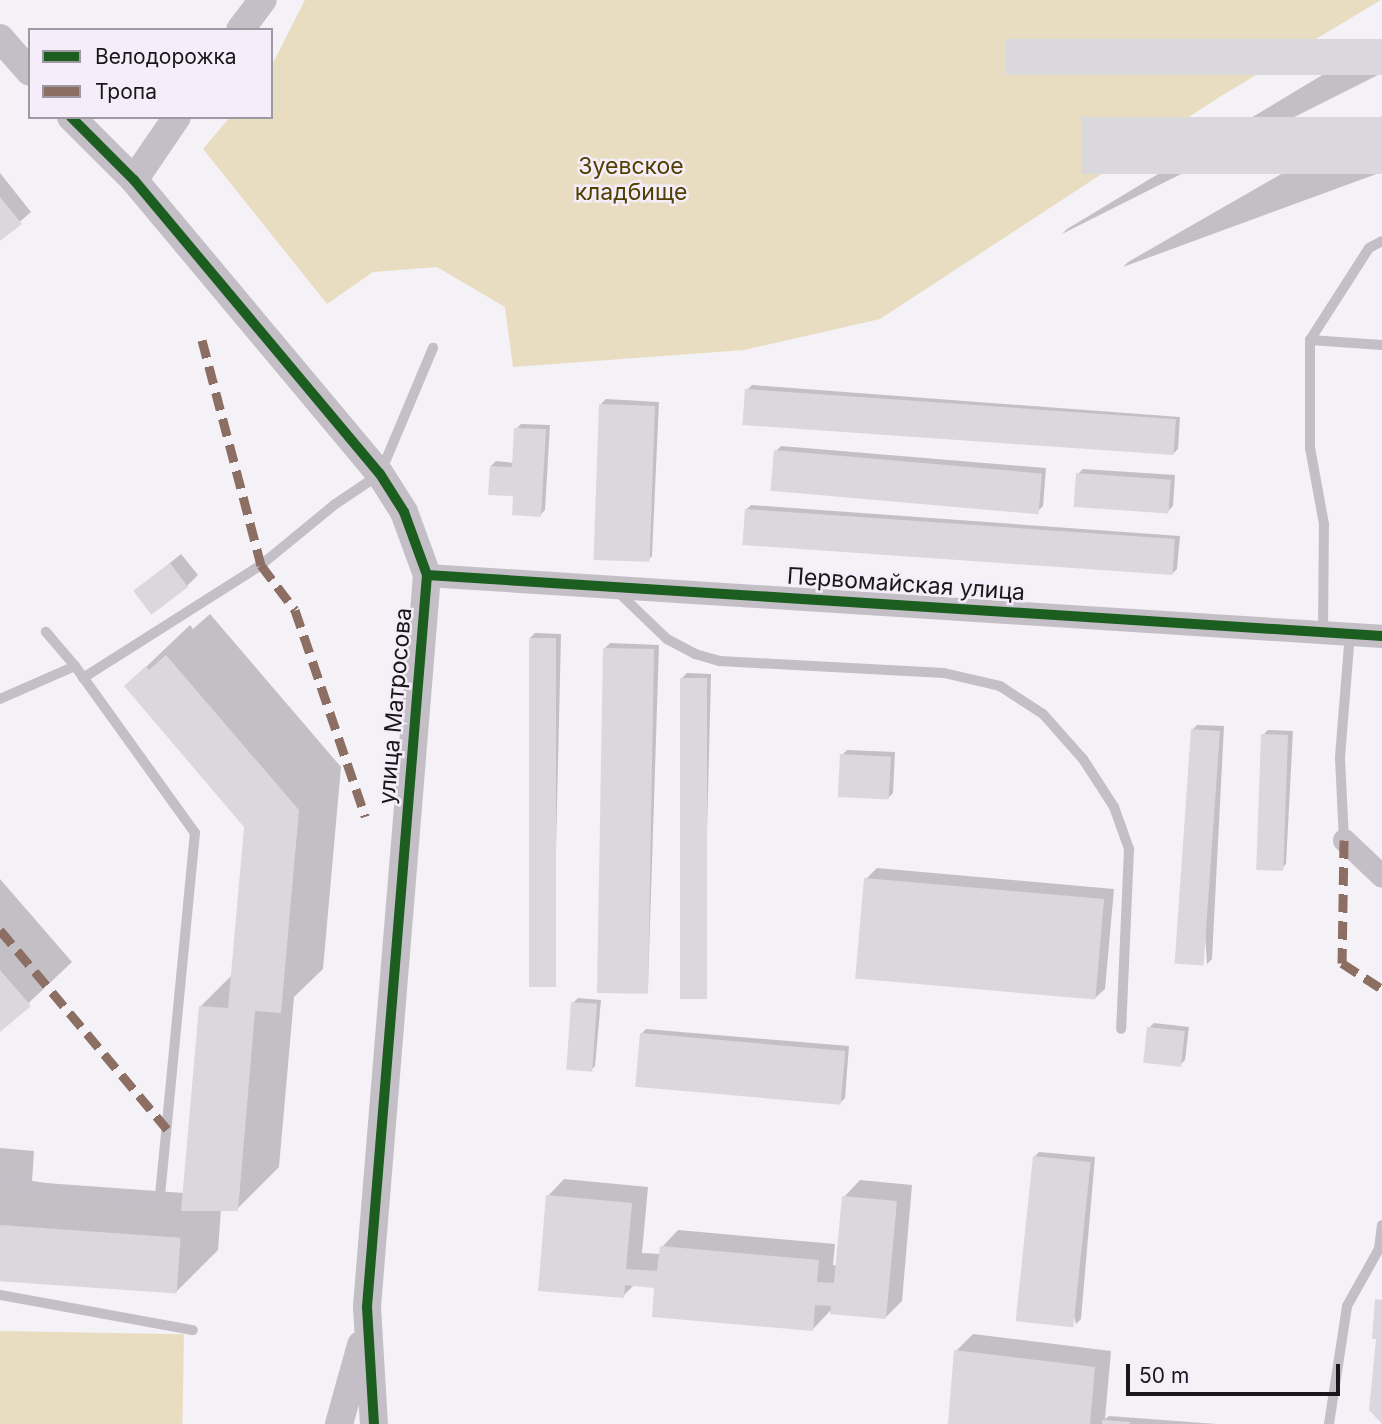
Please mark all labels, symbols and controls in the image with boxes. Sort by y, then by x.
legend [28,28,273,119]
text: Велодорожка [95,44,237,69]
text: Тропа [95,79,157,104]
park label: Зуевское кладбище [575,152,687,206]
street label: Первомайская улица [786,562,1026,606]
street label: улица Матросова [373,607,417,805]
scale bar [1130,1350,1344,1394]
text: 50 m [1139,1363,1189,1388]

